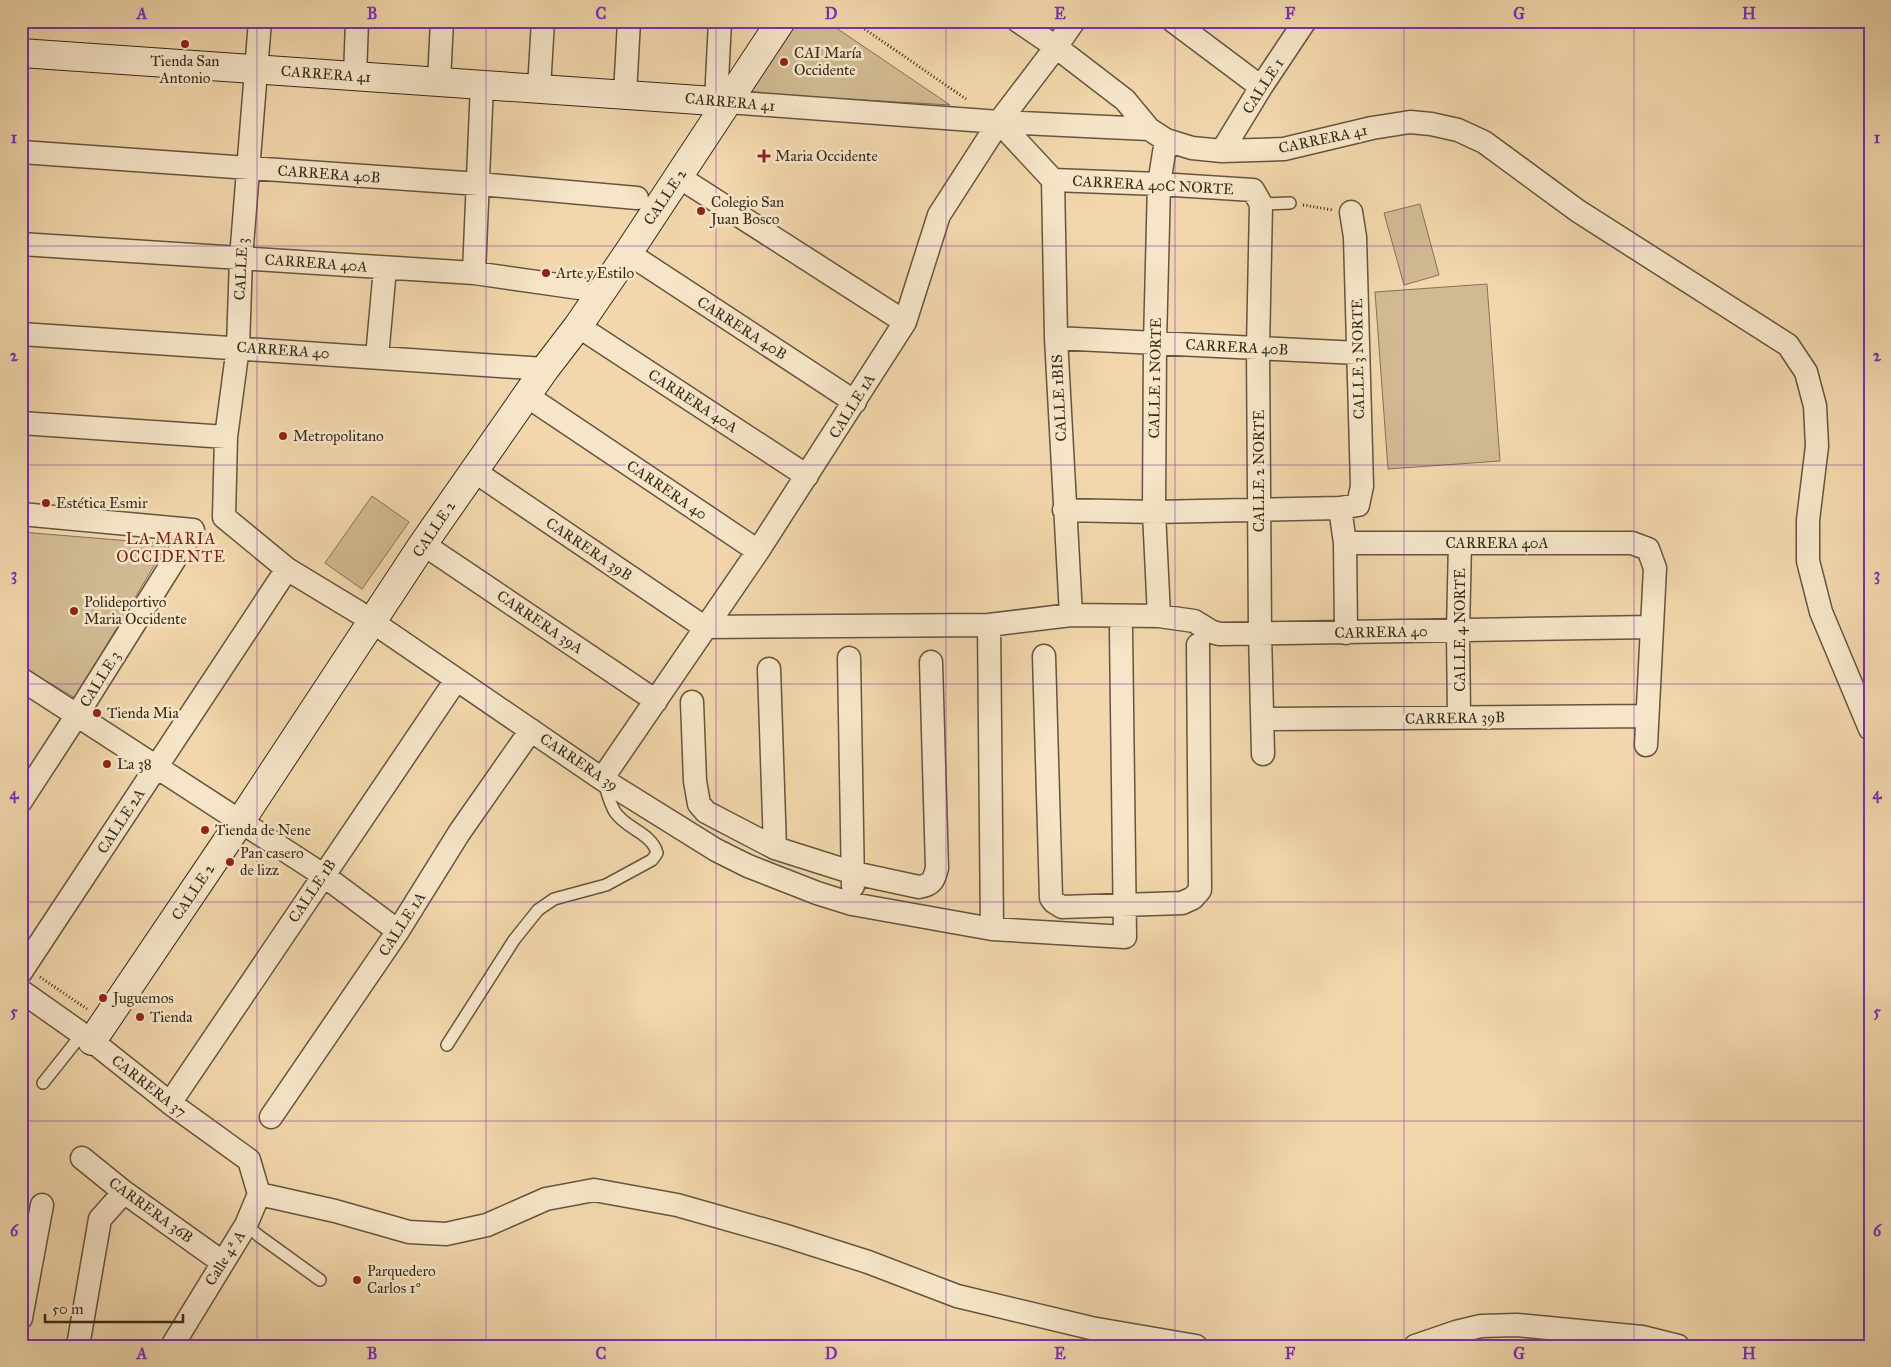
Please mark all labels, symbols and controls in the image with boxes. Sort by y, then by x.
text: A [136,4,148,23]
text: B [367,4,377,23]
text: C [596,4,607,23]
text: D [825,4,838,23]
text: E [1054,4,1066,23]
text: F [1285,4,1296,23]
text: G [1513,4,1525,23]
text: H [1742,4,1756,23]
marker: Tienda San Antonio [179,38,191,50]
place label: CAI María Occidente [794,44,863,79]
place label: Tienda San Antonio [151,52,219,87]
street label: CALLE 1 [1238,55,1288,117]
marker: CAI María Occidente [778,56,790,68]
street label: CARRERA 41 [280,62,372,86]
street label: CARRERA 41 [684,89,776,115]
street label: CARRERA 41 [1277,121,1369,157]
text: 1 [11,128,18,147]
text: 1 [1874,128,1881,147]
place label: Maria Occidente [775,147,878,165]
marker: Maria Occidente [757,149,771,163]
street label: CARRERA 40B [277,161,381,187]
street label: CALLE 2 [640,165,691,229]
street label: CARRERA 40C NORTE [1072,172,1235,198]
place label: Colegio San Juan Bosco [709,193,784,229]
marker: Colegio San Juan Bosco [695,205,707,217]
street label: CALLE 3 [230,237,252,301]
street label: CARRERA 40A [264,250,368,276]
place label: Arte y Estilo [555,264,634,282]
marker: Arte y Estilo [540,267,552,279]
street label: CARRERA 40B [694,292,790,364]
street label: CALLE 3 NORTE [1348,298,1368,420]
street label: CALLE 1 NORTE [1145,317,1165,439]
street label: CARRERA 40B [1185,335,1289,359]
street label: CARRERA 40 [236,338,330,362]
text: 2 [10,346,19,365]
text: 2 [1873,346,1882,365]
street label: CALLE 1BIS [1048,354,1070,442]
street label: CARRERA 40A [645,365,741,437]
street label: CALLE 1A [825,370,879,442]
street label: CALLE 2 NORTE [1250,410,1268,532]
place label: Metropolitano [293,427,384,445]
marker: Metropolitano [277,430,289,442]
street label: CARRERA 40 [623,456,711,524]
place label: Estética Esmir [56,494,148,512]
marker: Estética Esmir [40,497,52,509]
street label: CALLE 2 [409,497,460,561]
street label: CARRERA 39B [542,514,636,584]
district label: LA MARIA OCCIDENTE [116,529,226,566]
street label: CARRERA 40A [1445,534,1549,552]
text: 3 [11,565,17,585]
text: 3 [1874,565,1880,585]
street label: CALLE 4 NORTE [1451,568,1469,692]
street label: CARRERA 39A [493,587,587,657]
place label: Polideportivo Maria Occidente [84,593,187,628]
marker: Polideportivo Maria Occidente [68,605,80,617]
street label: CARRERA 40 [1334,622,1428,642]
street label: CALLE 3 [76,648,124,710]
place label: Tienda Mia [107,704,179,722]
marker: Tienda Mia [91,707,103,719]
street label: CARRERA 39B [1405,708,1505,728]
street label: CARRERA 39 [537,729,621,795]
place label: La 38 [117,755,152,773]
marker: La 38 [101,758,113,770]
text: 4 [10,784,20,804]
text: 4 [1873,784,1883,804]
street label: CALLE 2A [93,785,149,857]
place label: Tienda de Nene [215,821,311,839]
marker: Tienda de Nene [199,824,211,836]
place label: Pan casero de lizz [240,844,304,879]
marker: Pan casero de lizz [224,856,236,868]
street label: CALLE 1B [284,856,340,926]
street label: CALLE 2 [168,860,219,924]
street label: CALLE 1A [375,889,429,959]
place label: Juguemos [111,989,174,1008]
marker: Juguemos [97,992,109,1004]
text: 5 [10,1002,18,1021]
text: 5 [1873,1002,1881,1021]
place label: Tienda [150,1008,193,1026]
marker: Tienda [134,1011,146,1023]
street label: CARRERA 37 [108,1051,190,1121]
street label: CARRERA 36B [105,1173,197,1247]
text: 6 [10,1221,19,1240]
text: 6 [1873,1221,1882,1240]
street label: Calle 4ª A [201,1227,249,1289]
place label: Parquedero Carlos 1º [367,1262,436,1297]
marker: Parquedero Carlos 1º [351,1274,363,1286]
scale bar [45,1292,182,1324]
text: 50 m [52,1300,84,1318]
text: A [136,1344,148,1363]
text: B [367,1344,377,1363]
text: C [596,1344,607,1363]
text: D [825,1344,838,1363]
text: E [1054,1344,1066,1363]
text: F [1285,1344,1296,1363]
text: G [1513,1344,1525,1363]
text: H [1742,1344,1756,1363]

